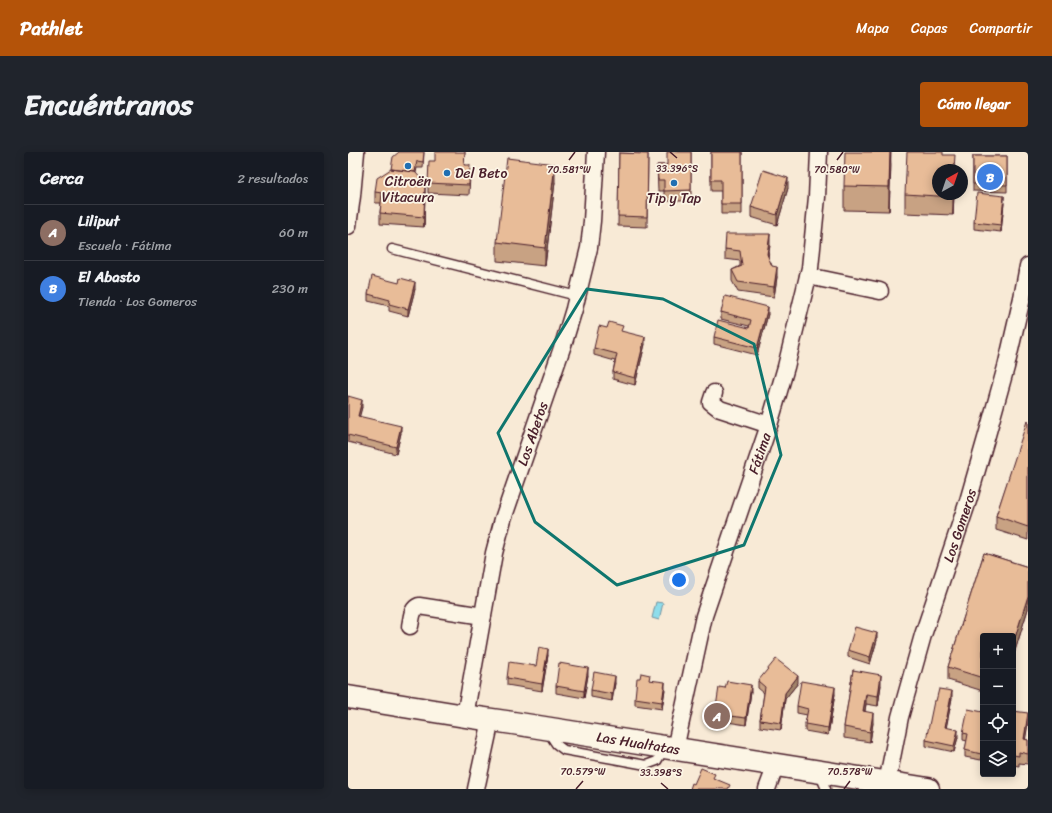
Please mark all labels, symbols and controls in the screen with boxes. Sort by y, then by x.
text: Pathlet [20,12,83,45]
text: Mapa [856,16,889,41]
text: Capas [911,16,948,41]
text: Compartir [970,16,1032,41]
text: Encuéntranos [24,80,193,129]
button: Cómo llegar [920,82,1028,127]
text: 33.396°S [656,160,699,178]
marker: Citroën Vitacura [403,161,413,171]
place label: Del Beto [455,161,507,186]
text: 70.581°W [547,161,591,179]
text: 70.580°W [814,161,860,179]
pin: B [977,162,1003,192]
text: Cerca [40,163,83,193]
north arrow [932,164,968,200]
text: 2 resultados [237,167,308,190]
marker: Del Beto [442,168,452,178]
place label: Citroën Vitacura [382,169,434,210]
marker: Tip y Tap [669,178,679,188]
place label: Tip y Tap [647,186,702,211]
text: Liliput [78,208,120,234]
text: A [49,221,57,244]
text: 60 m [279,221,308,244]
text: Escuela · Fátima [78,234,171,257]
text: El Abasto [78,264,140,290]
text: B [49,277,57,300]
text: 230 m [272,277,308,300]
text: Tienda · Los Gomeros [78,290,197,313]
street label: Los Abetos [510,398,556,469]
street label: Fátima [741,428,779,478]
street label: Los Gomeros [936,485,984,566]
your location [669,570,689,590]
map controls [980,633,1016,777]
button: + [980,633,1016,669]
button: − [980,669,1016,705]
pin: A [704,701,730,731]
button: locate [980,705,1016,741]
street label: Las Hualtatas [595,724,682,762]
button: layers [980,741,1016,777]
text: 70.579°W [561,763,606,781]
text: 70.578°W [828,763,873,781]
text: 33.398°S [640,764,683,782]

